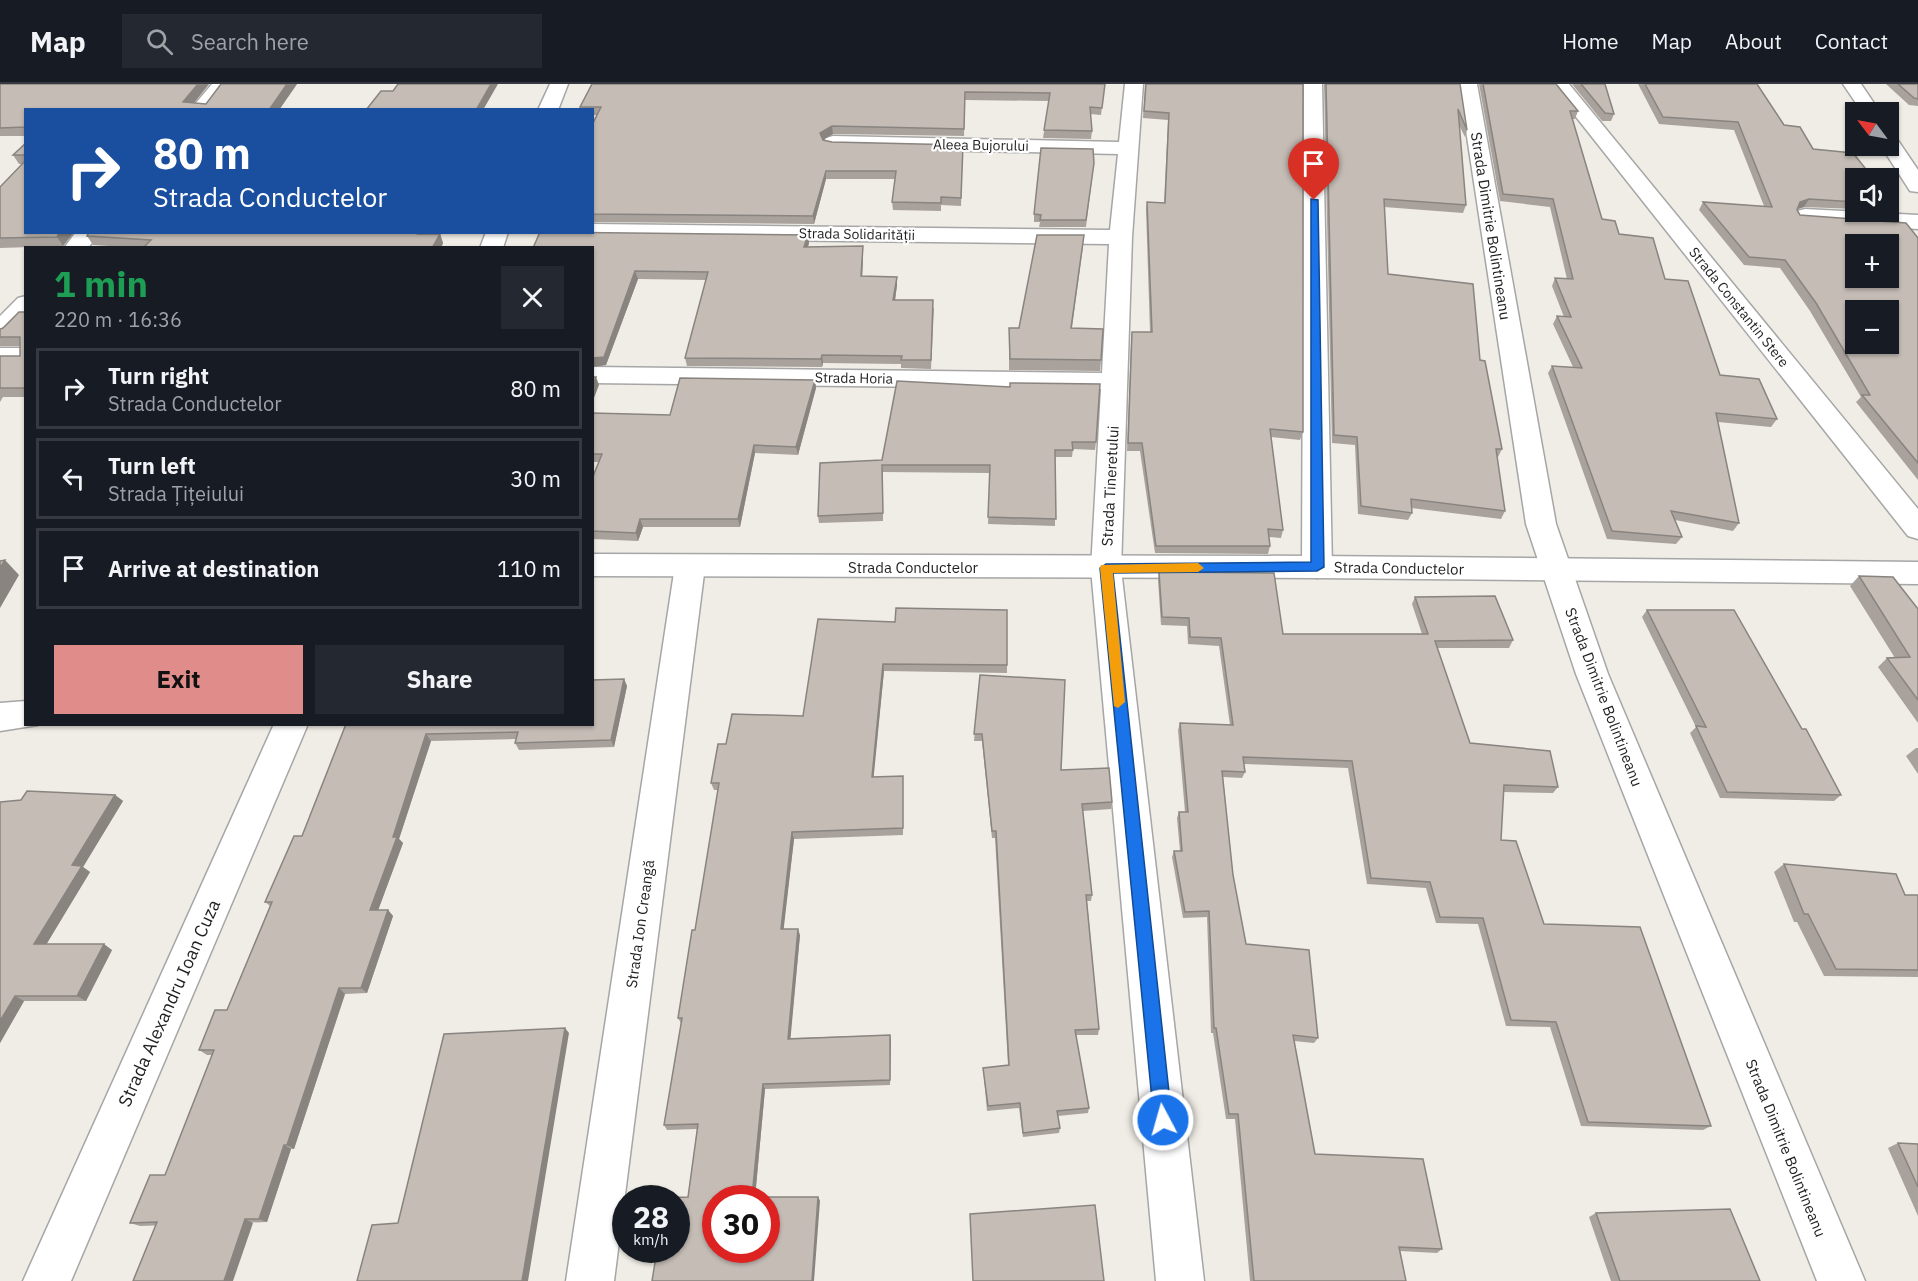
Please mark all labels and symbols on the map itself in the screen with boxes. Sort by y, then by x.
north arrow [1845,102,1899,156]
street label: Strada Dimitrie Bolintineanu [1467,131,1515,321]
street label: Aleea Bujorului [933,135,1029,155]
pin [1288,138,1339,200]
street label: Strada Solidarității [799,224,915,244]
street label: Strada Constantin Stere [1685,243,1793,371]
street label: Strada Horia [815,368,894,388]
street label: Strada Tineretului [1097,425,1123,547]
street label: Strada Conductelor [1334,557,1465,579]
street label: Strada Conductelor [848,558,979,577]
street label: Strada Dimitrie Bolintineanu [1561,605,1647,789]
street label: Strada Ion Creangă [622,859,658,989]
street label: Strada Alexandru Ioan Cuza [113,895,225,1110]
street label: Strada Dimitrie Bolintineanu [1742,1056,1830,1240]
position arrow [1131,1088,1195,1152]
speed limit sign: 30 [702,1185,780,1263]

